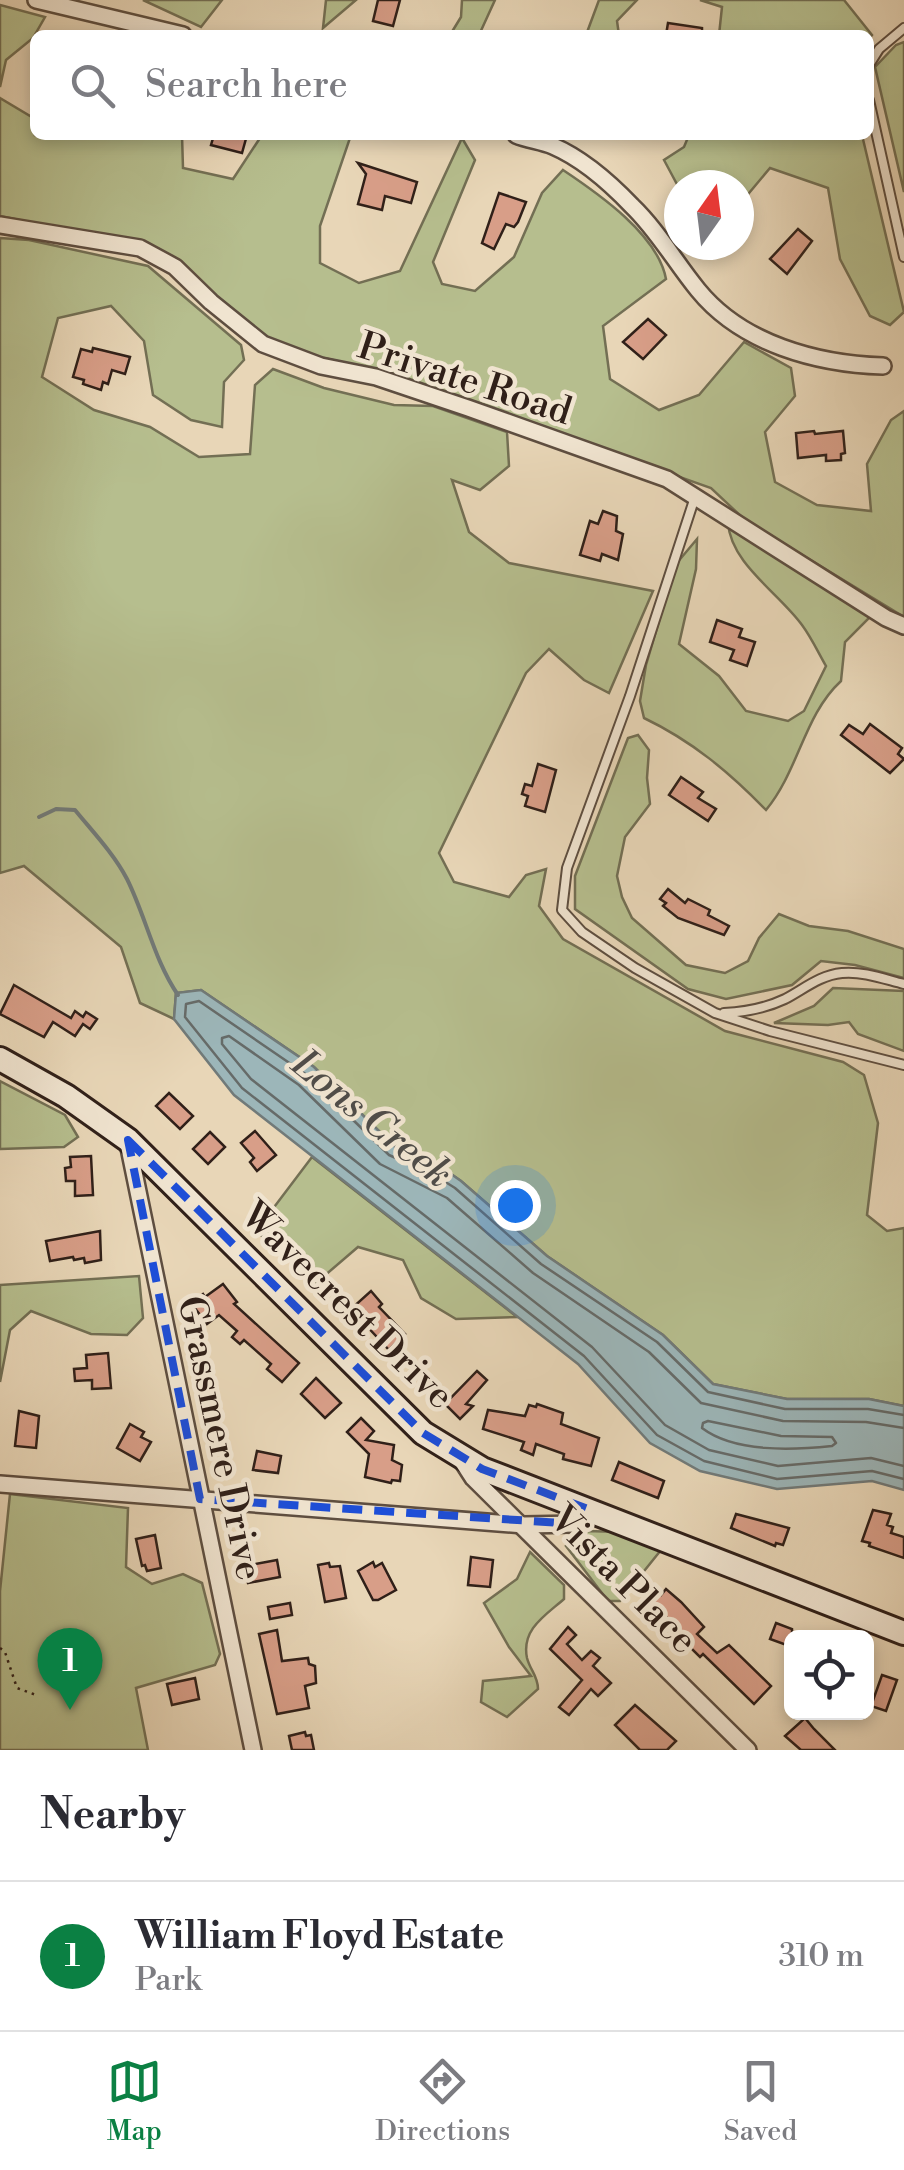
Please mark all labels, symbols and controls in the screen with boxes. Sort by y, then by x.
search box [30,30,874,140]
icon: search [65,58,120,113]
text: Search here [145,62,348,109]
north arrow [664,170,754,260]
street label: Private Road [352,323,578,436]
water label: Lons Creek [280,1039,462,1200]
your location [490,1180,541,1231]
street label: Wavecrest Drive [230,1192,463,1420]
street label: Grassmere Drive [166,1292,273,1585]
street label: Vista Place [538,1495,707,1664]
pin: 1 [38,1628,102,1710]
map controls [784,1630,874,1720]
button: locate [784,1630,874,1720]
text: Nearby [40,1789,185,1842]
text: William Floyd Estate [135,1913,504,1960]
text: 1 [65,1936,80,1976]
text: 310 m [778,1936,864,1976]
text: Park [135,1960,202,2000]
tab: Map [107,2054,162,2149]
tab: Directions [375,2054,510,2149]
tab: Saved [724,2054,797,2149]

